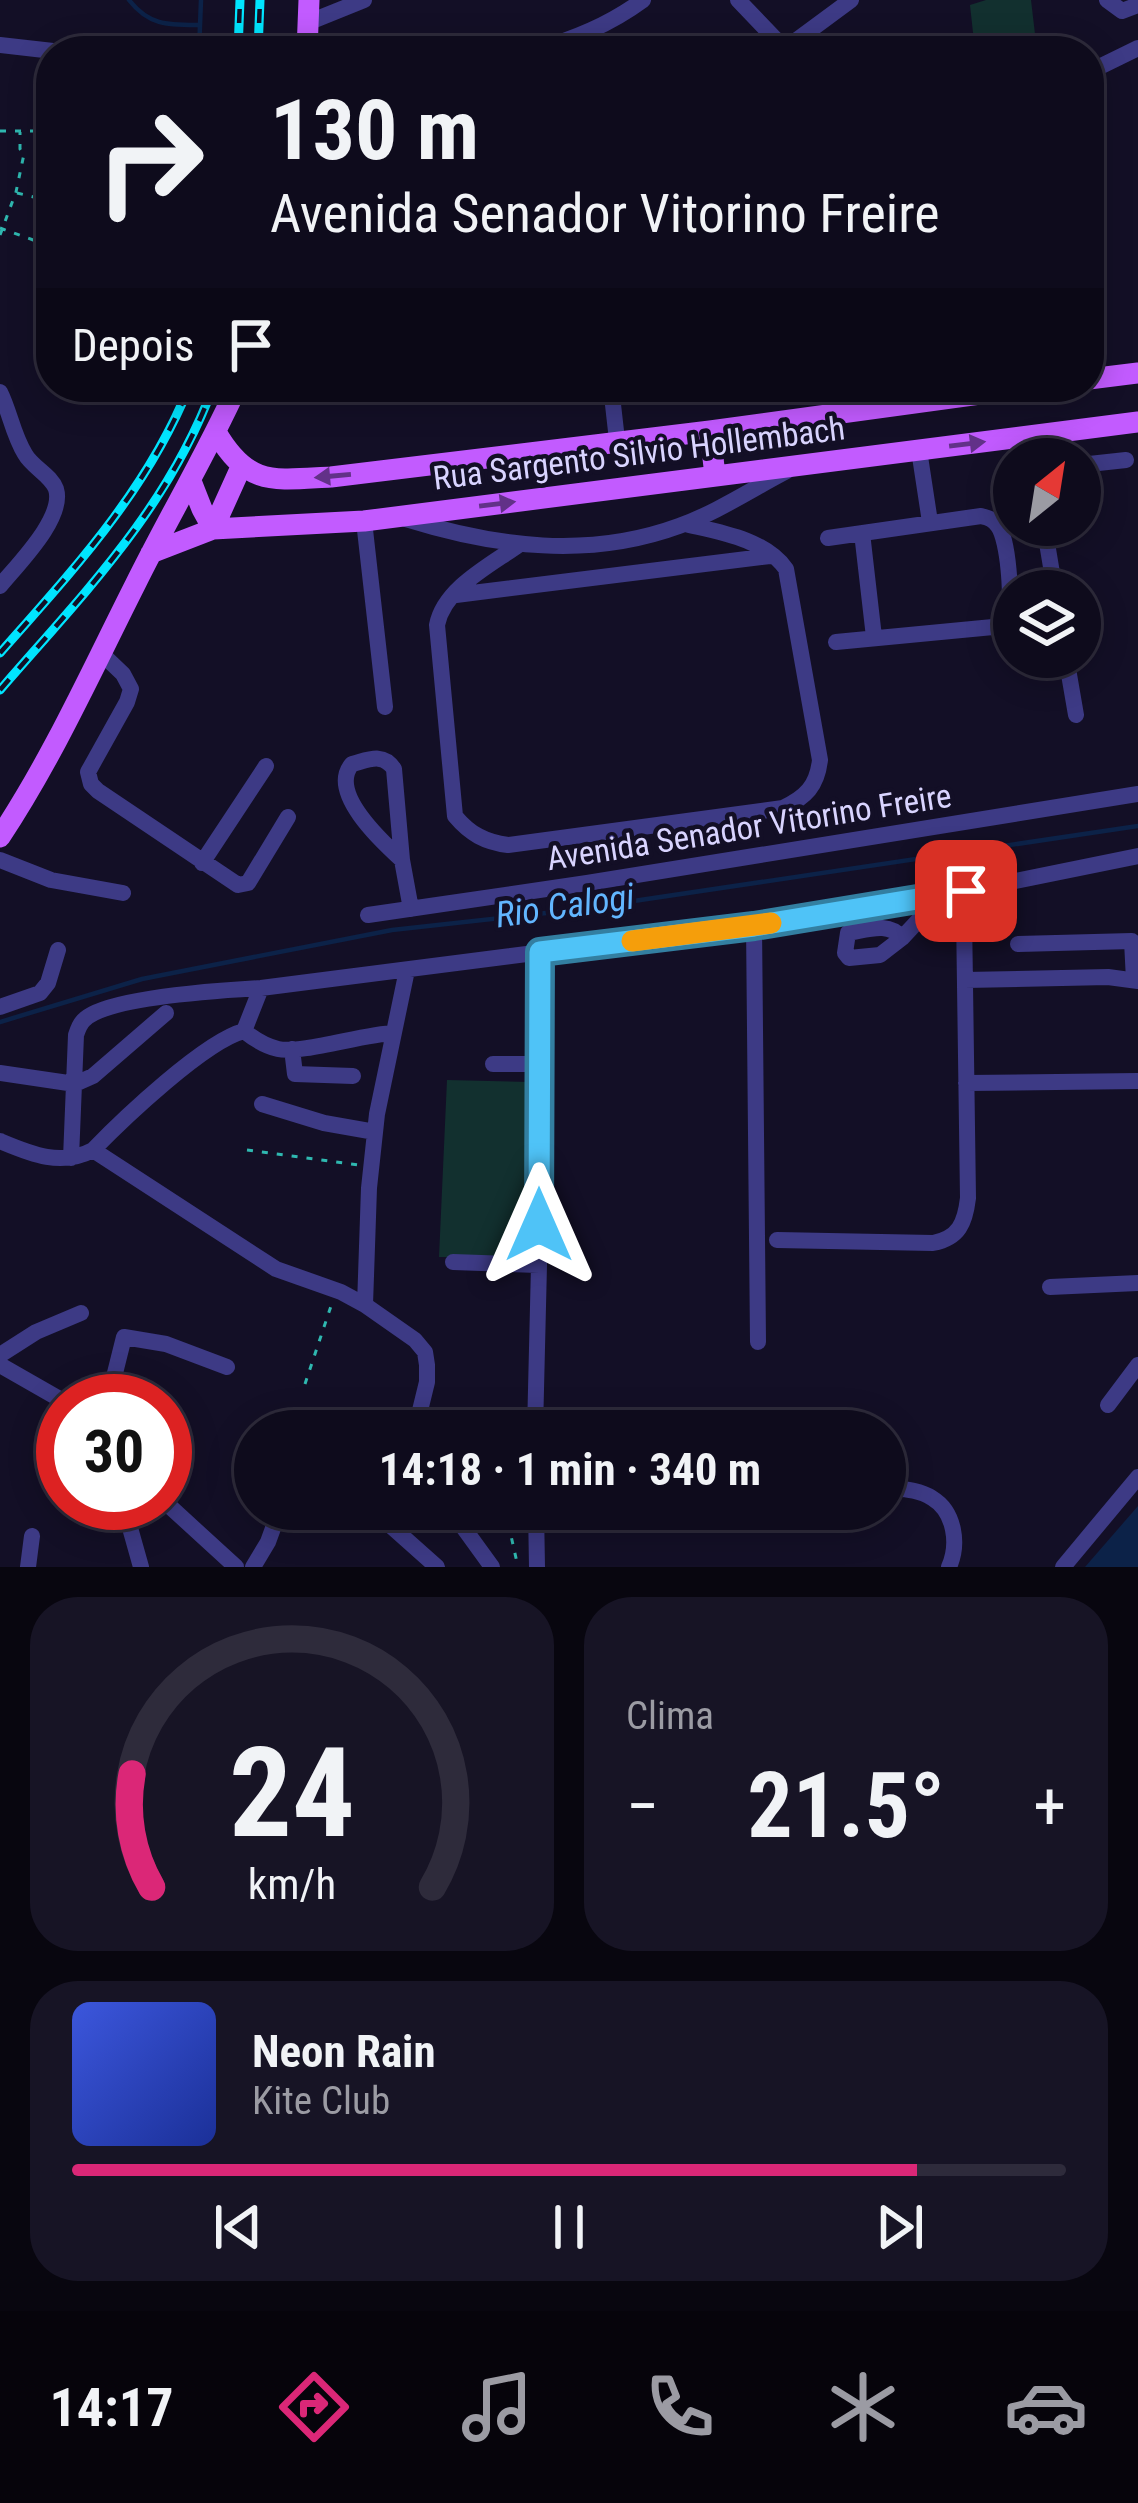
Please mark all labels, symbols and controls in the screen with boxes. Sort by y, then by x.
text: 130 m [270,81,479,180]
icon: right [72,84,228,240]
text: Avenida Senador Vitorino Freire [270,182,940,245]
icon: arrive [218,312,284,378]
text: Depois [72,319,194,372]
street label: Rua Sargento Silvio Hollembach [431,408,847,498]
one-way arrow [949,435,986,454]
north arrow [993,438,1101,546]
map controls [993,438,1101,678]
one-way arrow [314,467,351,486]
one-way arrow [479,495,516,514]
button: layers [993,570,1101,678]
street label: Avenida Senador Vitorino Freire [544,776,954,878]
pin [915,840,1017,942]
icon: arrive [933,858,999,924]
water label: Rio Calogi [493,875,638,937]
position arrow [476,1162,602,1288]
speed limit sign: 30 [36,1374,192,1530]
text: 14:18 · 1 min · 340 m [379,1443,761,1496]
text: Clima [626,1693,714,1739]
text: 24 [229,1720,355,1866]
text: 21.5° [747,1754,945,1859]
text: − [626,1768,659,1845]
text: + [1033,1768,1066,1845]
text: km/h [248,1859,336,1909]
text: Neon Rain [252,2025,436,2078]
text: Kite Club [252,2078,390,2124]
icon: previous [205,2194,271,2260]
icon: pause [536,2194,602,2260]
icon: next [867,2194,933,2260]
icon: directions [272,2365,356,2449]
icon: music [455,2365,539,2449]
icon: phone [638,2365,722,2449]
icon: climate [821,2365,905,2449]
icon: car [1004,2365,1088,2449]
text: 14:17 [50,2376,173,2439]

